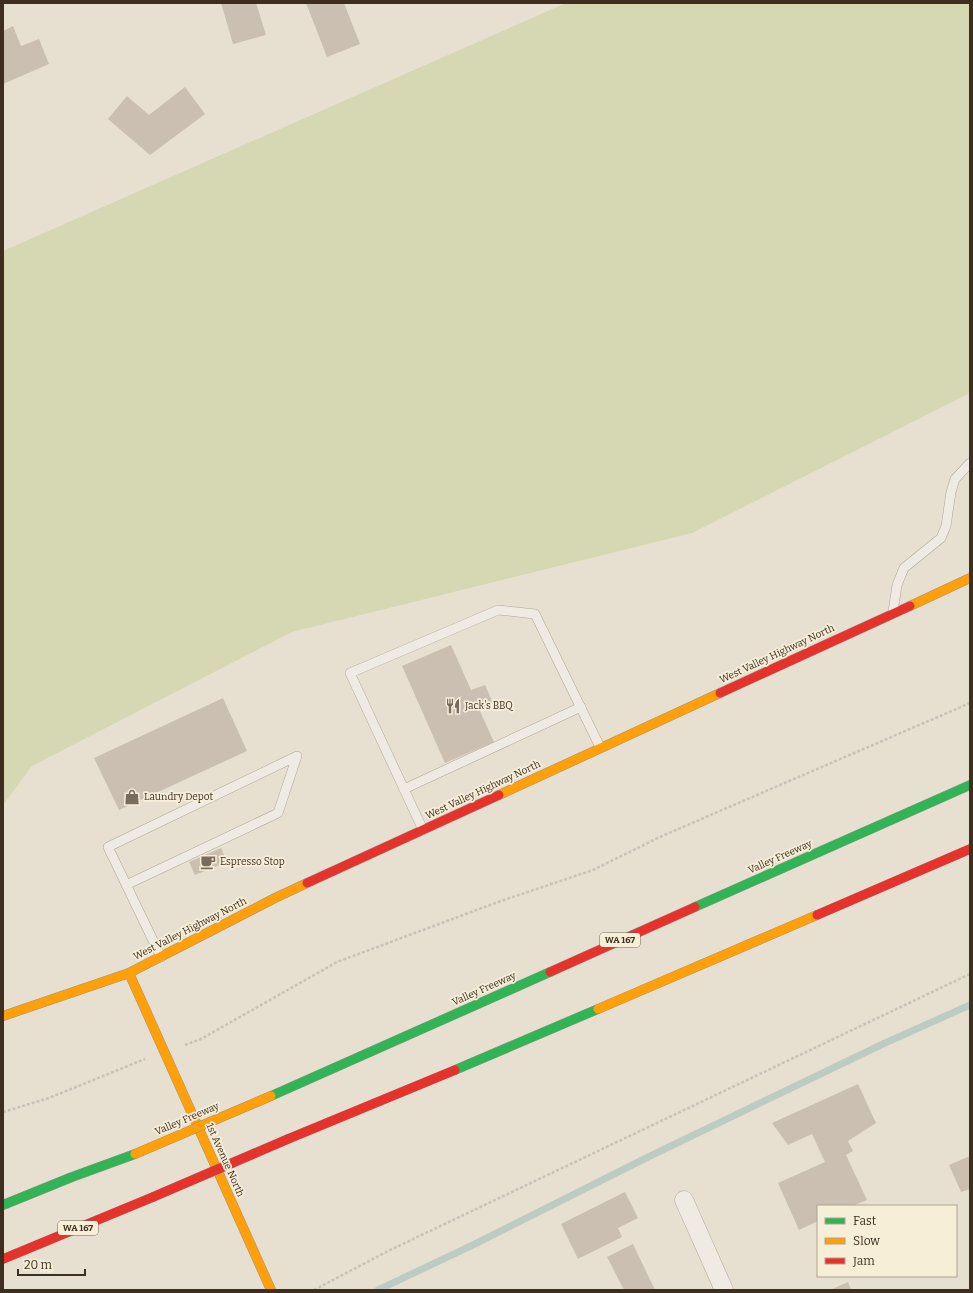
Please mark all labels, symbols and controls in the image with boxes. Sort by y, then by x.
street label: West Valley Highway North [718,622,837,686]
restaurant icon: Jack's BBQ [444,697,462,715]
place label: Jack's BBQ [464,700,514,712]
street label: West Valley Highway North [424,758,543,822]
shop icon: Laundry Depot [123,788,141,806]
place label: Laundry Depot [144,791,213,803]
street label: Valley Freeway [746,837,814,876]
cafe icon: Espresso Stop [199,853,217,871]
place label: Espresso Stop [220,856,285,868]
street label: West Valley Highway North [131,895,249,963]
road number: WA 167 [600,933,640,947]
street label: Valley Freeway [450,969,518,1008]
street label: Valley Freeway [153,1100,222,1138]
street label: 1st Avenue North [203,1121,247,1199]
legend [817,1205,957,1277]
text: Fast [853,1214,877,1228]
road number: WA 167 [58,1221,98,1235]
text: Slow [853,1234,880,1248]
scale bar [18,1251,85,1277]
text: Jam [852,1254,875,1268]
text: 20 m [24,1258,53,1272]

